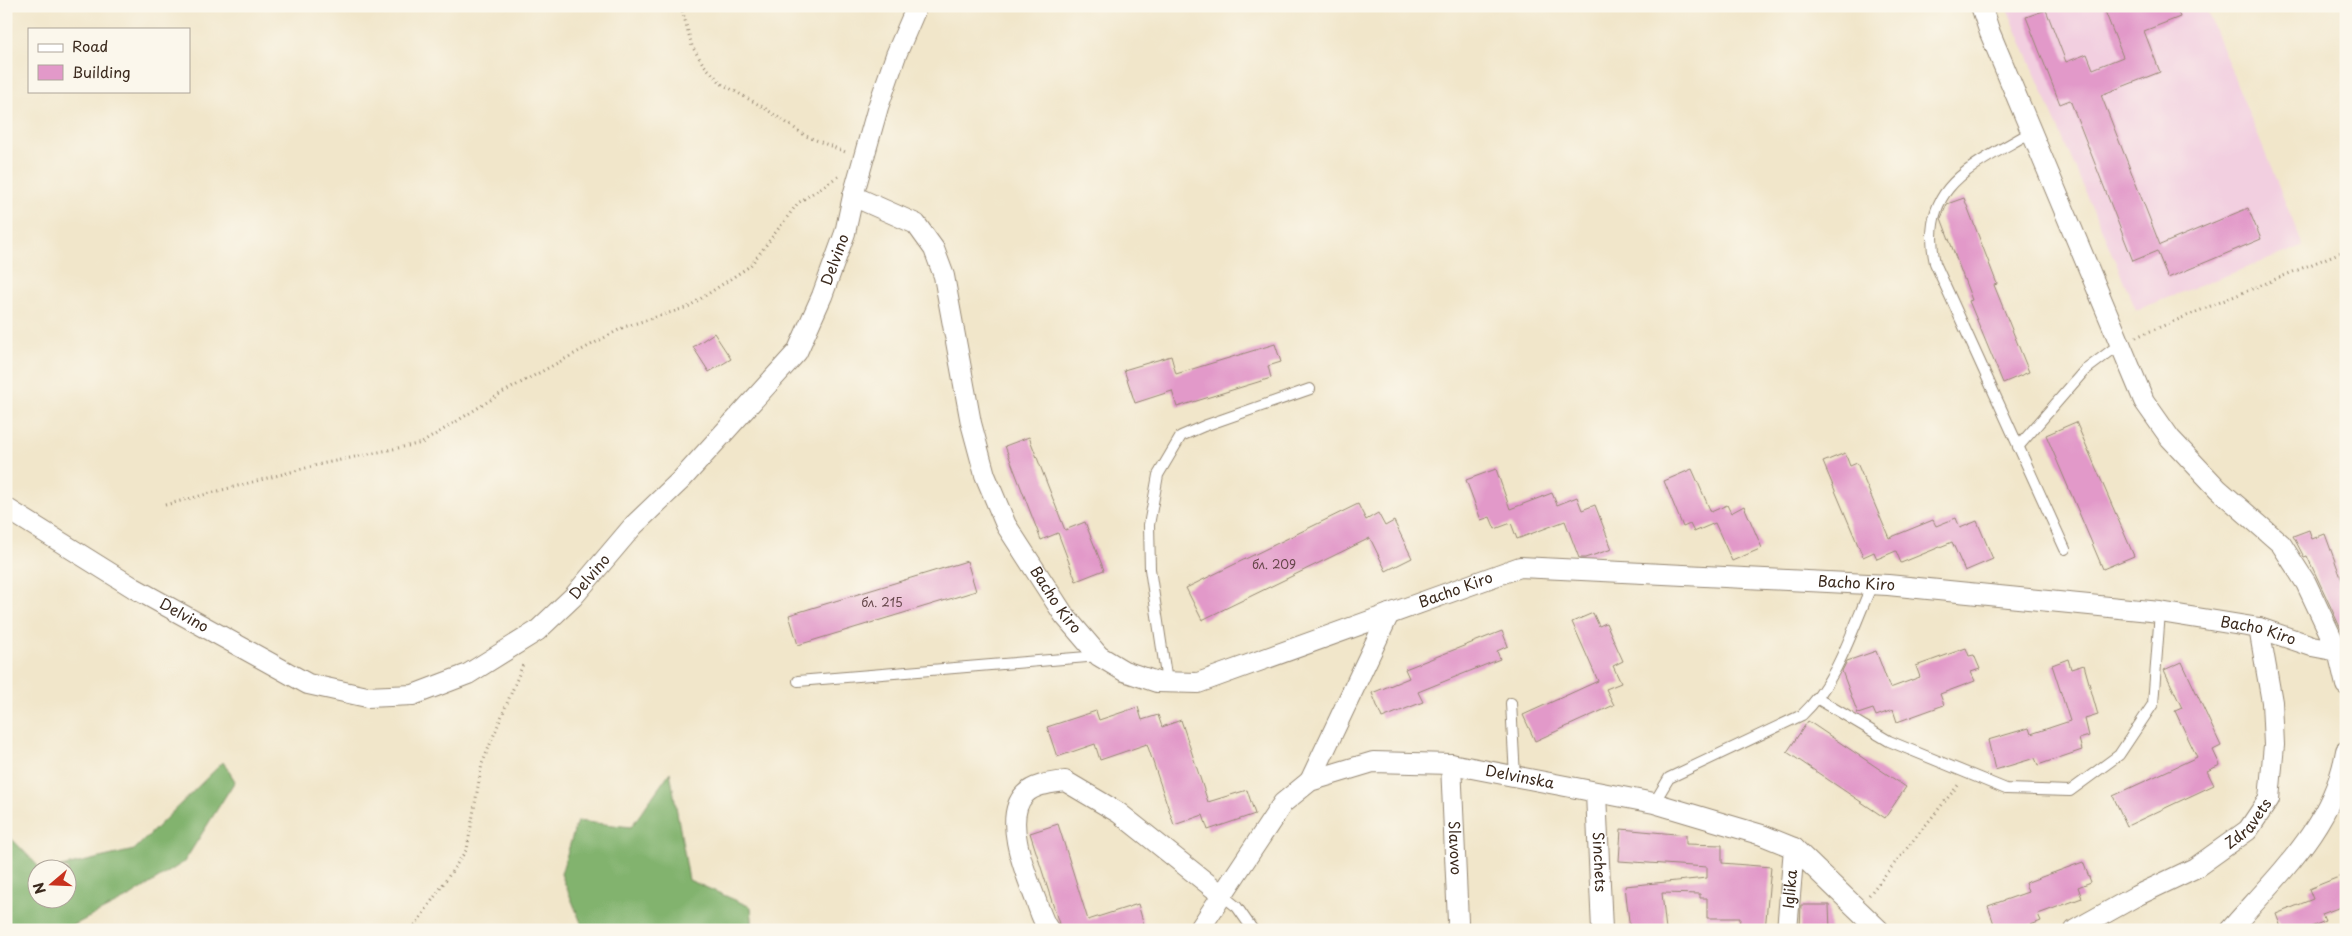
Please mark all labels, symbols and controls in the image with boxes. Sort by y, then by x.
legend [28,28,190,92]
text: Road [72,34,108,57]
text: Building [72,60,131,83]
street label: Delvino [814,230,854,288]
street label: Delvino [563,548,615,604]
house number: бл. 209 [1252,555,1296,573]
street label: Bacho Kiro [1025,561,1088,638]
street label: Bacho Kiro [1415,565,1496,613]
street label: Bacho Kiro [1817,569,1896,596]
street label: Delvino [156,591,214,637]
house number: бл. 215 [861,593,903,611]
street label: Bacho Kiro [2219,609,2299,650]
street label: Delvinska [1484,758,1557,794]
street label: Zdravets [2219,793,2276,854]
street label: Slavovo [1444,820,1469,876]
street label: Sinchets [1588,831,1613,892]
north arrow [28,858,78,908]
street label: Iglika [1776,868,1802,909]
text: N [28,880,51,897]

